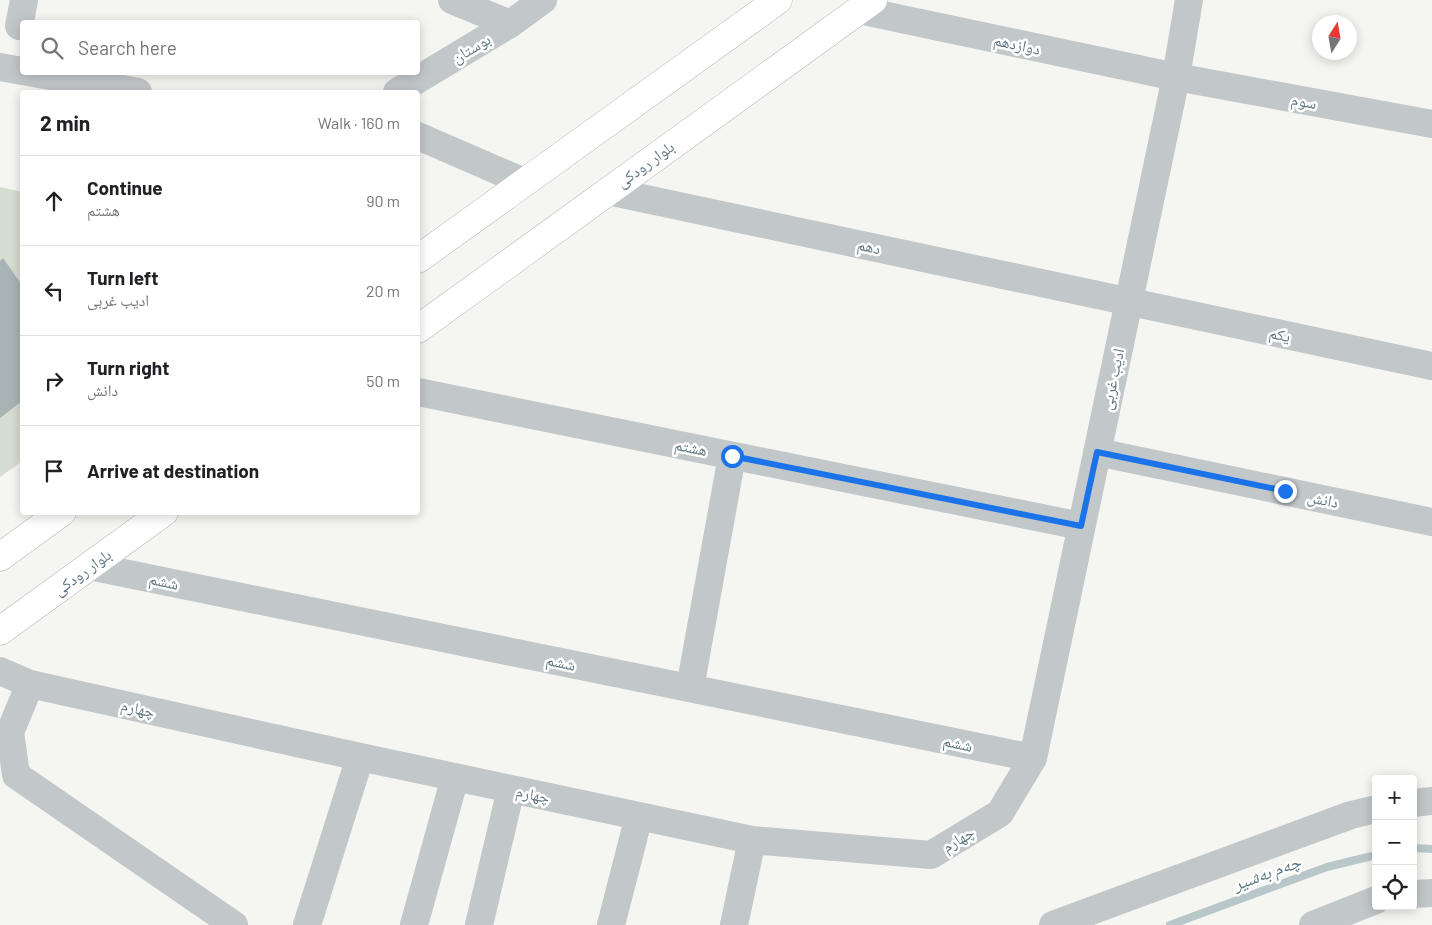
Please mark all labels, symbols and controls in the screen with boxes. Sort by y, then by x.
north arrow [1312,15,1357,60]
search box [20,20,420,75]
street label: بوستان [448,29,494,68]
street label: دوازدهم [992,29,1042,60]
icon: search [38,34,66,62]
text: Search here [78,36,177,59]
street label: سوم [1289,89,1318,114]
text: 2 min [40,110,90,135]
text: Walk · 160 m [318,113,400,132]
street label: بلوار رودکی [612,136,679,193]
text: Continue [87,176,163,199]
icon: ahead [40,187,68,215]
text: 90 m [366,191,400,210]
text: هشتم [87,200,120,219]
street label: دهم [855,234,882,259]
text: Turn left [87,266,158,289]
icon: left [40,277,68,305]
text: 20 m [366,281,400,300]
text: ادیب غربی [87,290,149,309]
street label: یکم [1267,322,1292,347]
street label: ادیب غربی [1096,347,1129,412]
text: Turn right [87,356,169,379]
icon: right [40,367,68,395]
text: 50 m [366,371,400,390]
text: دانش [87,380,118,399]
street label: هشتم [673,434,709,461]
route start [721,445,744,468]
icon: arrive [40,457,68,485]
text: Arrive at destination [87,459,259,482]
route end [1274,480,1297,503]
street label: دانش [1305,486,1340,513]
street label: بلوار رودکی [49,544,116,601]
street label: ششم [147,568,181,595]
street label: ششم [544,649,578,676]
street label: چهارم [119,694,157,723]
street label: ششم [941,730,975,757]
map controls [1372,775,1417,910]
button: + [1372,775,1417,820]
street label: چهارم [514,781,552,808]
button: − [1372,820,1417,865]
street label: چهارم [938,822,978,857]
water label: چەم بەشیر [1228,849,1305,897]
button: locate [1372,865,1417,910]

